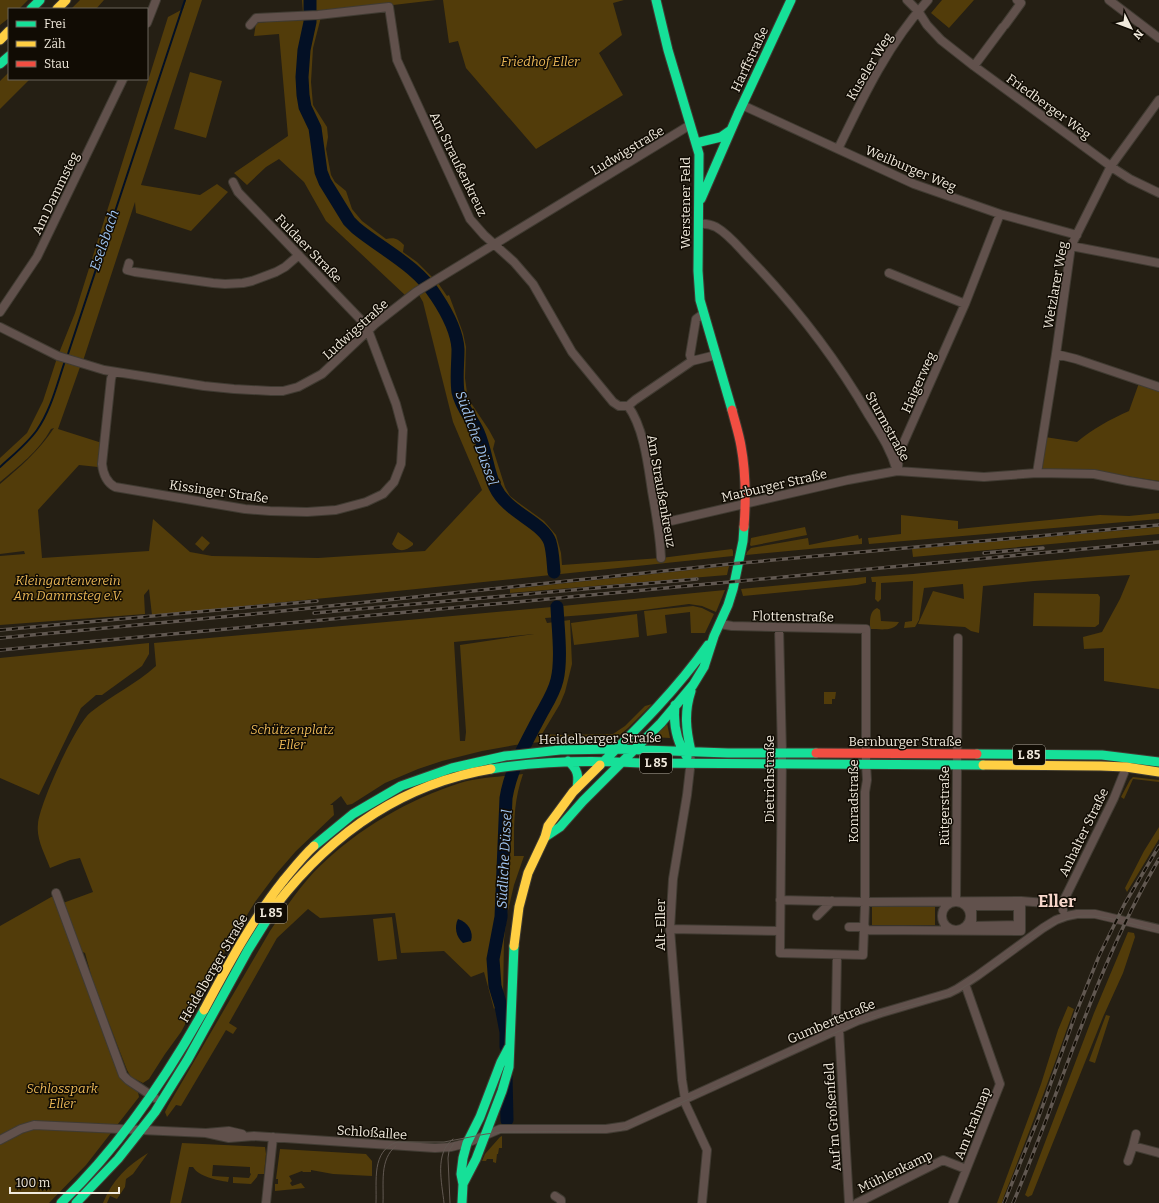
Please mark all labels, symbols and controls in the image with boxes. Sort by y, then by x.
legend [8,8,148,80]
north arrow [1111,8,1151,48]
text: Frei [44,17,66,31]
street label: Harffstraße [728,24,771,94]
text: N [1130,27,1146,42]
street label: Kuseler Weg [843,30,895,103]
text: Zäh [44,37,66,51]
park label: Friedhof Eller [501,54,580,69]
text: Stau [44,57,70,71]
street label: Friedberger Weg [1004,71,1094,142]
street label: Am Straußenkreuz [427,110,490,219]
street label: Ludwigstraße [588,123,667,178]
street label: Weilburger Weg [863,143,959,194]
street label: Am Dammsteg [29,149,82,237]
street label: Werstener Feld [678,157,693,249]
water label: Eselsbach [86,207,123,273]
street label: Fuldaer Straße [272,211,345,286]
street label: Wetzlarer Weg [1040,240,1071,330]
street label: Ludwigstraße [320,296,391,363]
street label: Haigerweg [898,349,939,415]
water label: Südliche Düssel [452,389,502,488]
street label: Sturmstraße [862,389,913,464]
street label: Am Straußenkreuz [644,433,679,549]
street label: Marburger Straße [720,466,828,505]
street label: Kissinger Straße [168,477,270,506]
park label: Kleingartenverein Am Dammsteg e.V. [13,573,122,603]
street label: Flottenstraße [752,608,834,625]
park label: Schützenplatz Eller [250,722,334,752]
street label: Heidelberger Straße [539,730,661,747]
street label: Bernburger Straße [849,734,962,749]
street label: Dietrichstraße [762,735,777,823]
road number: L 85 [1013,745,1045,765]
road number: L 85 [640,753,672,773]
street label: Konradstraße [846,759,861,843]
street label: Rütgerstraße [937,766,952,846]
street label: Anhalter Straße [1056,786,1111,879]
water label: Südliche Düssel [493,809,516,909]
district label: Eller [1038,891,1076,912]
street label: Alt-Eller [653,899,668,951]
road number: L 85 [255,903,287,923]
street label: Heidelberger Straße [176,911,251,1025]
street label: Gumbertstraße [785,996,877,1047]
street label: Auf'm Großenfeld [821,1062,844,1172]
park label: Schlosspark Eller [26,1081,99,1111]
street label: Am Krahnap [951,1085,994,1162]
street label: Schloßallee [336,1123,408,1142]
street label: Mühlenkamp [855,1147,935,1196]
scale bar [10,1169,119,1195]
text: 100 m [16,1176,51,1190]

